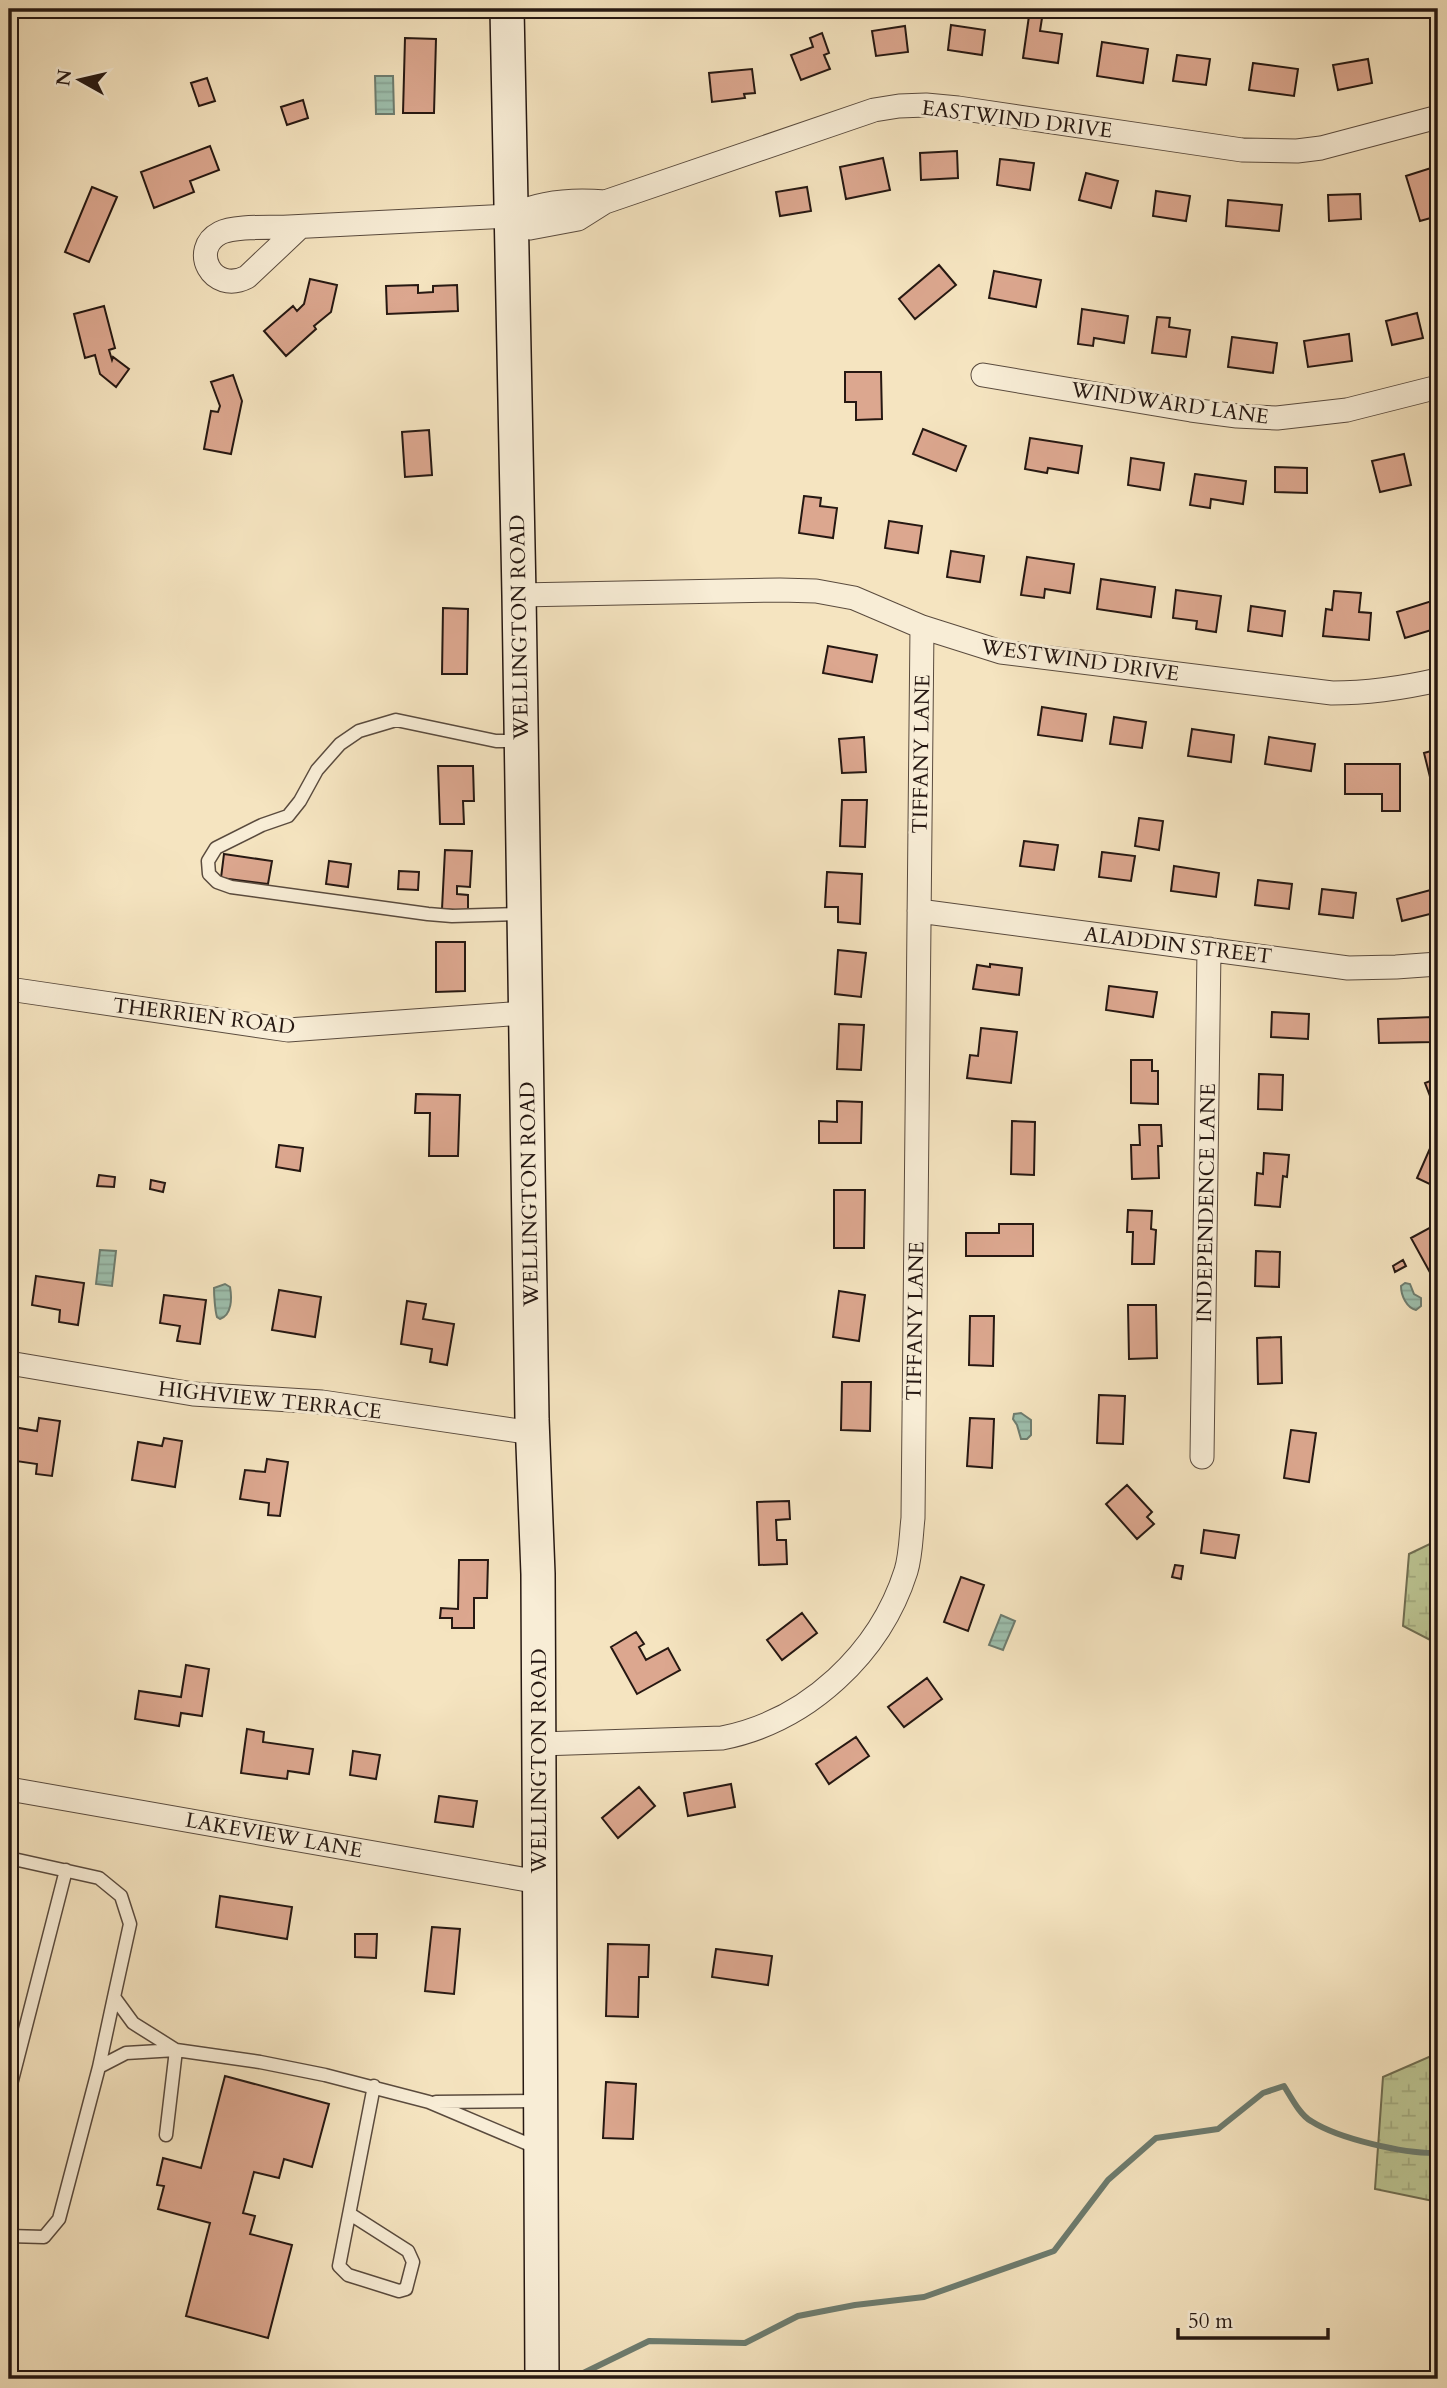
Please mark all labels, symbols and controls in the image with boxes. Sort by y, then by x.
north arrow [46,46,116,116]
text: N [50,67,78,88]
street label: EASTWIND DRIVE [920,93,1114,146]
street label: WINDWARD LANE [1068,375,1271,432]
street label: WELLINGTON ROAD [503,514,536,741]
street label: WESTWIND DRIVE [978,632,1181,689]
street label: TIFFANY LANE [906,674,937,834]
street label: ALADDIN STREET [1082,920,1274,971]
street label: THERRIEN ROAD [111,991,297,1042]
street label: WELLINGTON ROAD [513,1081,546,1308]
street label: INDEPENDENCE LANE [1190,1083,1223,1323]
street label: TIFFANY LANE [900,1241,931,1401]
street label: HIGHVIEW TERRACE [157,1374,383,1427]
street label: WELLINGTON ROAD [525,1648,554,1875]
street label: LAKEVIEW LANE [183,1806,365,1865]
scale bar [1178,2297,1328,2341]
text: 50 m [1188,2307,1233,2336]

